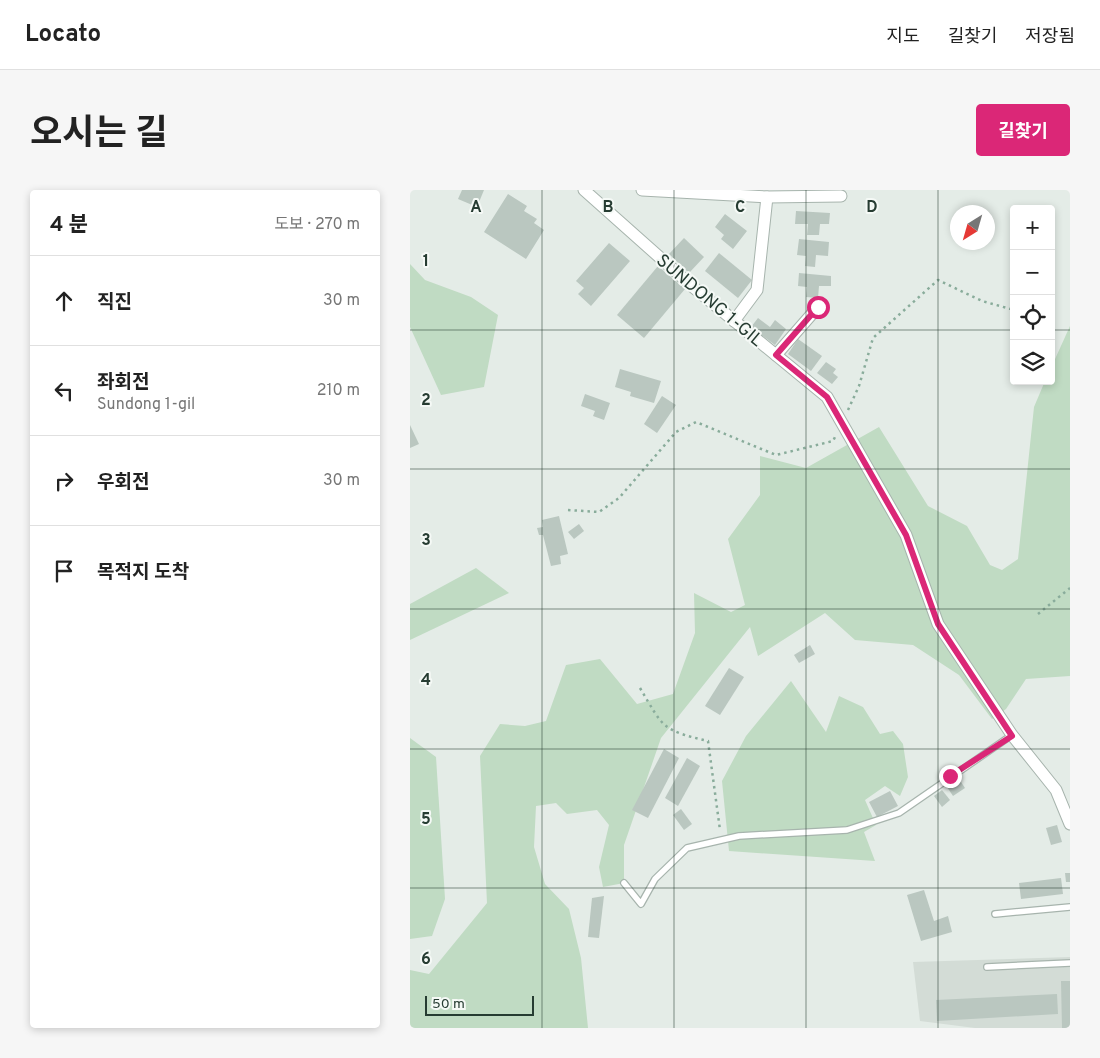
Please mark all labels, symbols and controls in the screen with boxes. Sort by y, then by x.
text: Locato [25,20,101,50]
text: 지도 [887,26,920,49]
text: 길찾기 [948,26,997,49]
text: 저장됨 [1025,26,1075,49]
button: 길찾기 [976,104,1070,156]
text: 오시는 길 [30,113,168,157]
text: A [470,198,482,218]
text: B [602,198,614,218]
text: C [735,198,745,218]
text: D [866,198,878,218]
north arrow [950,205,995,250]
map controls [1010,205,1055,385]
button: + [1010,205,1055,250]
text: 4 분 [50,212,88,239]
text: 도보 · 270 m [274,215,360,235]
street label: SUNDONG 1-GIL [651,250,767,353]
button: − [1010,250,1055,295]
text: 1 [423,252,429,272]
icon: ahead [50,287,78,315]
text: 직진 [97,291,132,315]
text: 30 m [323,291,360,311]
button: locate [1010,295,1055,340]
route start [807,296,830,319]
button: layers [1010,340,1055,385]
text: 좌회전 [97,371,149,395]
icon: left [50,377,78,405]
text: 210 m [317,381,360,401]
text: 2 [421,391,431,411]
text: Sundong 1-gil [97,395,195,415]
icon: right [50,467,78,495]
text: 우회전 [97,471,149,495]
text: 30 m [323,471,360,491]
text: 3 [421,531,431,551]
icon: arrive [50,557,78,585]
text: 목적지 도착 [97,561,189,585]
text: 4 [421,671,431,691]
route end [939,765,962,788]
text: 5 [421,810,431,830]
text: 6 [421,950,431,970]
scale bar [425,993,534,1016]
text: 50 m [432,996,465,1013]

